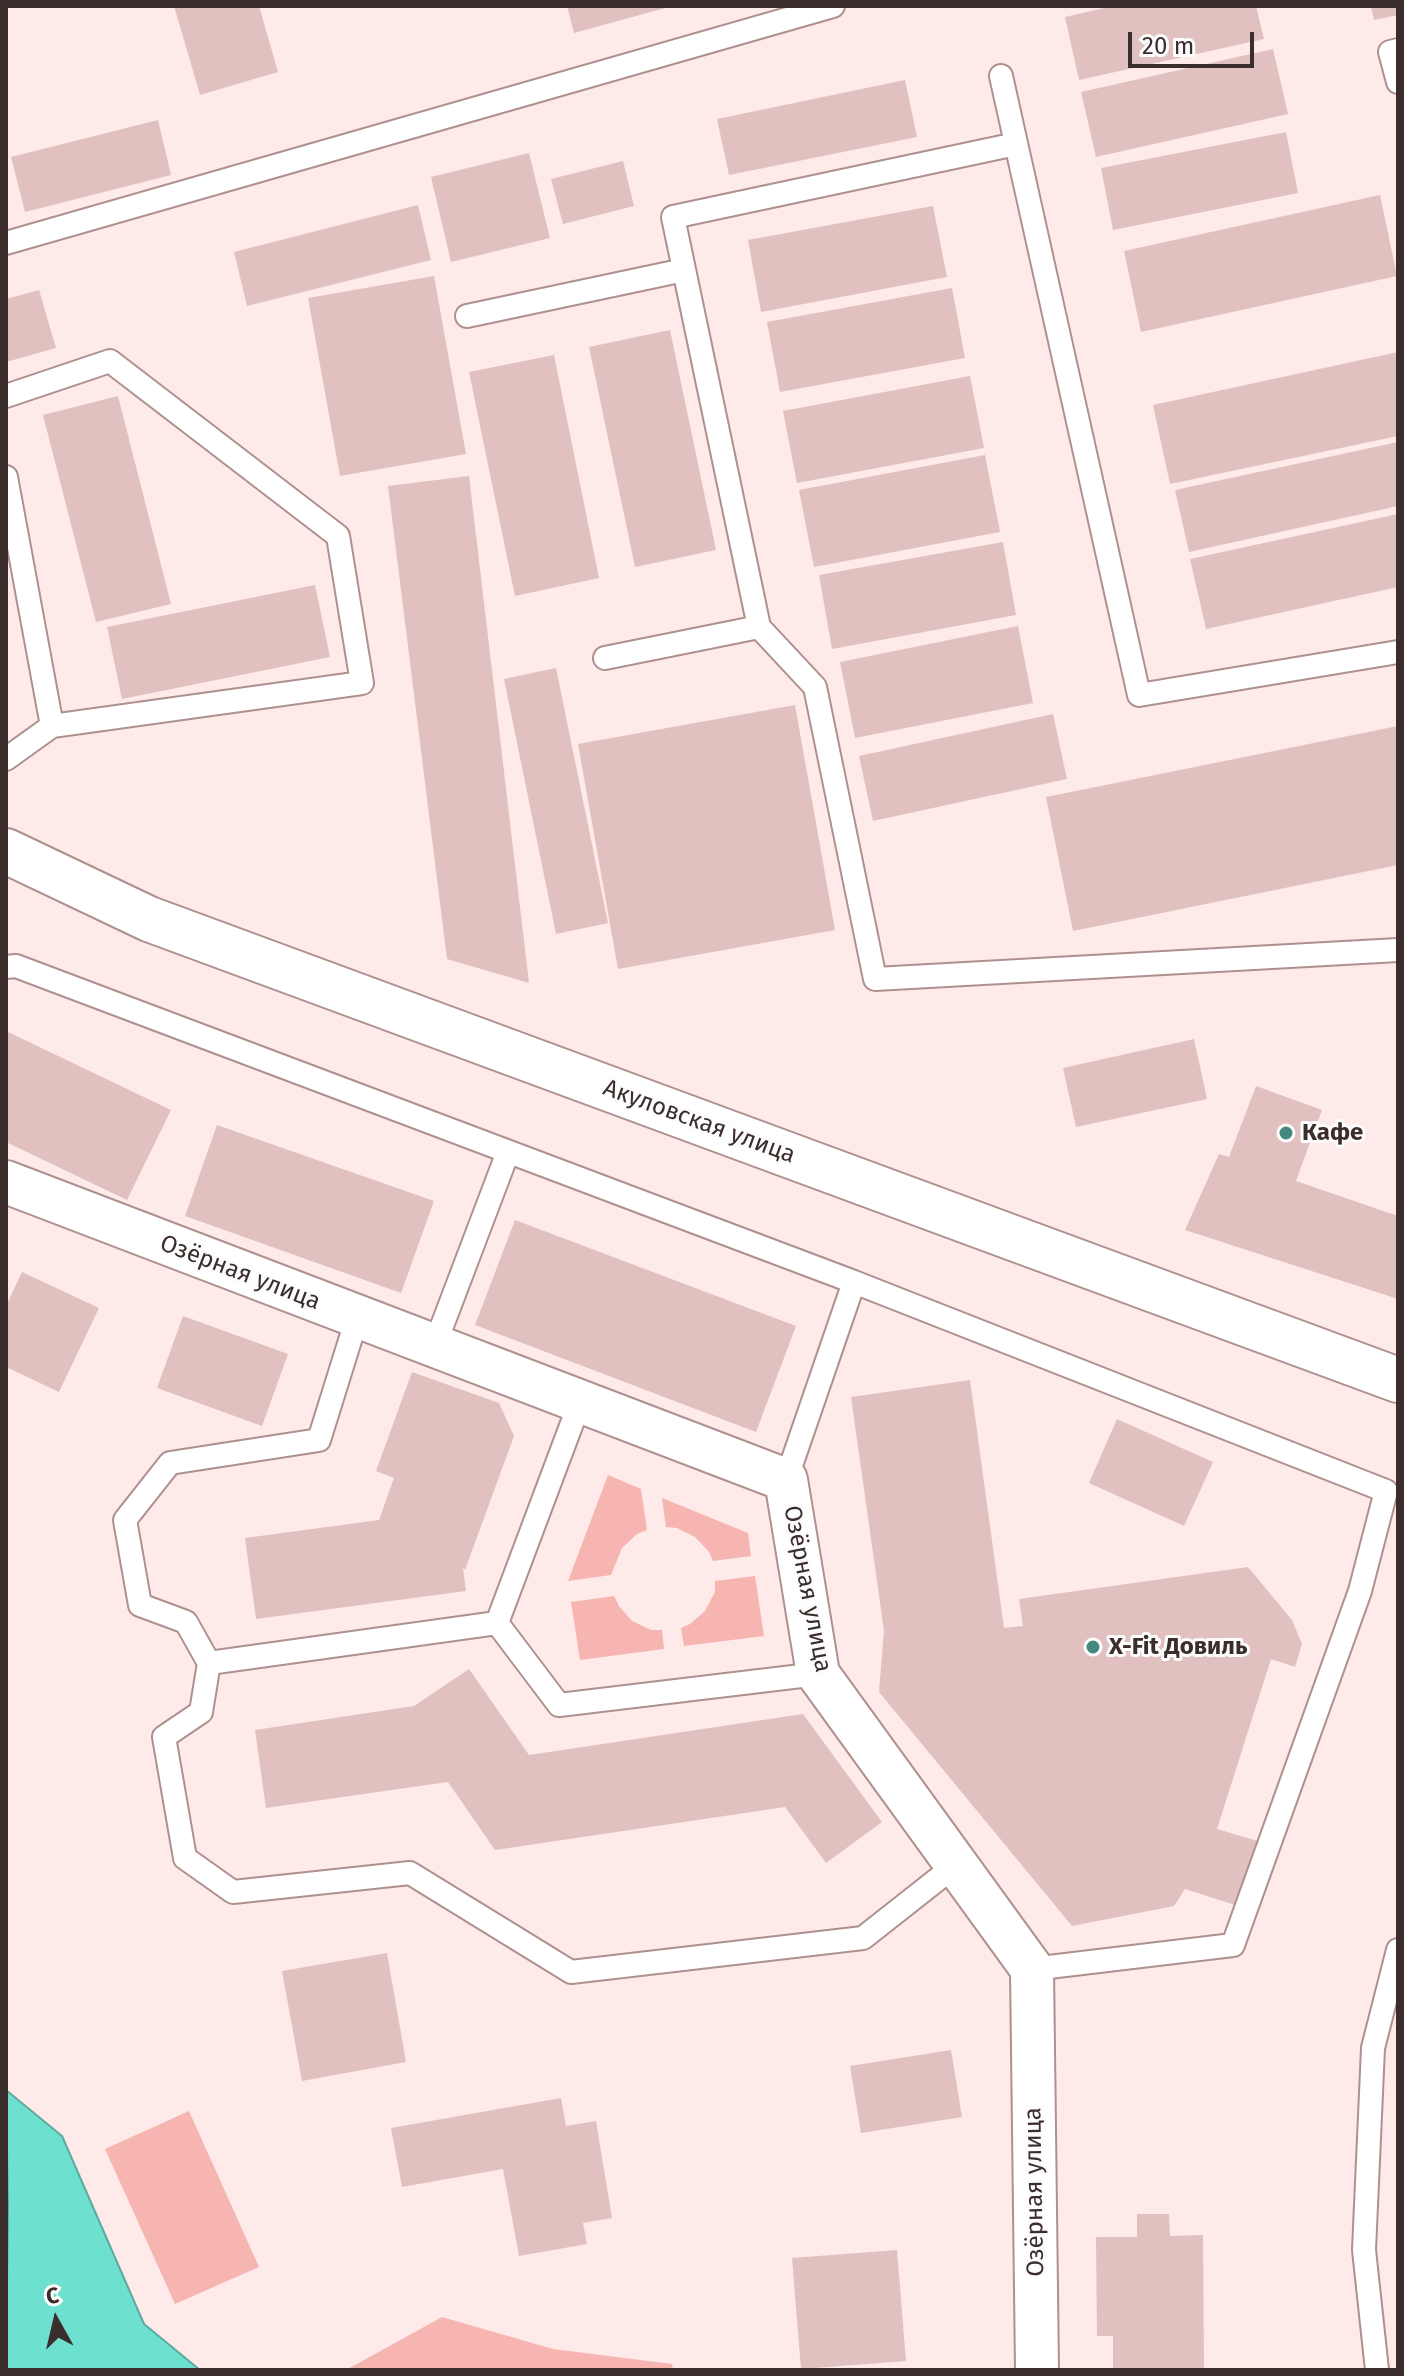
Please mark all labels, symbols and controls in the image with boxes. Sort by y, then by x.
scale bar [1132,16,1258,66]
text: 20 m [1142,32,1194,60]
street label: Акуловская улица [599,1074,799,1170]
place label: Кафе [1302,1119,1363,1147]
marker: Кафе [1277,1124,1295,1142]
street label: Озёрная улица [156,1229,324,1317]
street label: Озёрная улица [777,1503,837,1675]
place label: X-Fit Довиль [1109,1633,1247,1661]
marker: X-Fit Довиль [1084,1638,1102,1656]
street label: Озёрная улица [1019,2107,1051,2277]
north arrow [16,2280,96,2360]
text: С [44,2281,61,2310]

